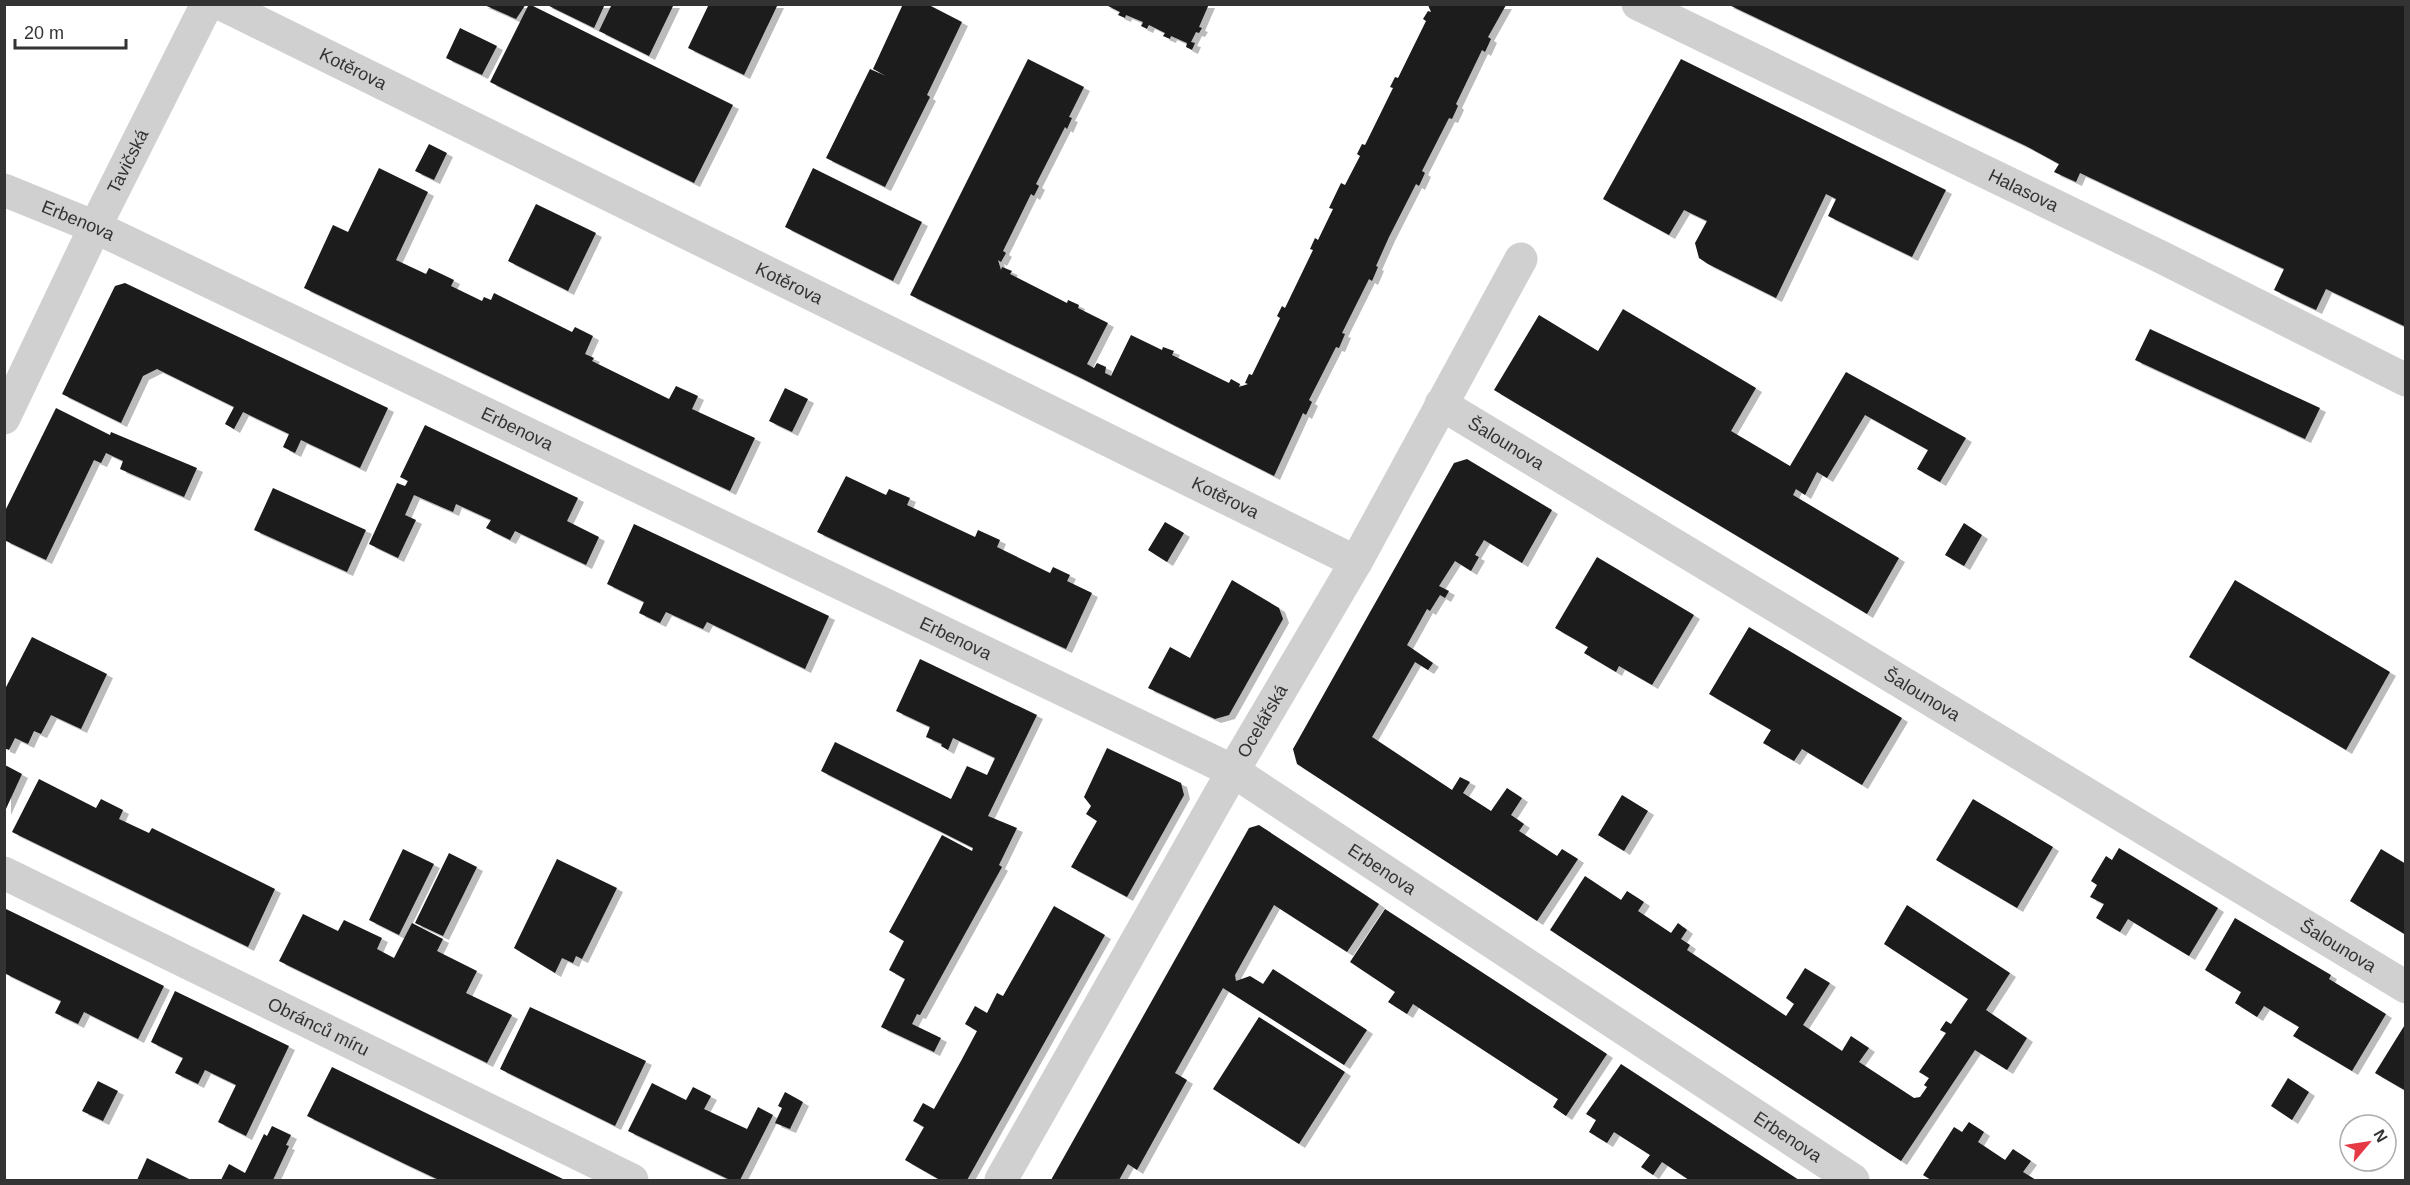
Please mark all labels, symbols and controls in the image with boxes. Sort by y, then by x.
scale bar [15,12,126,50]
text: 20 m [24,23,64,43]
street label: Kotěrova [316,44,391,94]
street label: Tavičská [104,125,153,197]
street label: Halasova [1985,165,2062,216]
street label: Erbenova [39,196,119,245]
street label: Kotěrova [752,258,827,309]
street label: Erbenova [478,403,557,455]
street label: Šalounova [1464,412,1548,474]
street label: Kotěrova [1188,473,1263,523]
street label: Erbenova [916,613,995,664]
street label: Šalounova [1880,663,1964,726]
street label: Ocelářská [1233,680,1292,761]
street label: Erbenova [1344,840,1420,899]
street label: Šalounova [2296,915,2380,977]
street label: Obránců míru [265,994,372,1060]
street label: Erbenova [1750,1107,1826,1167]
north arrow [2338,1113,2398,1173]
text: N [2370,1127,2391,1145]

